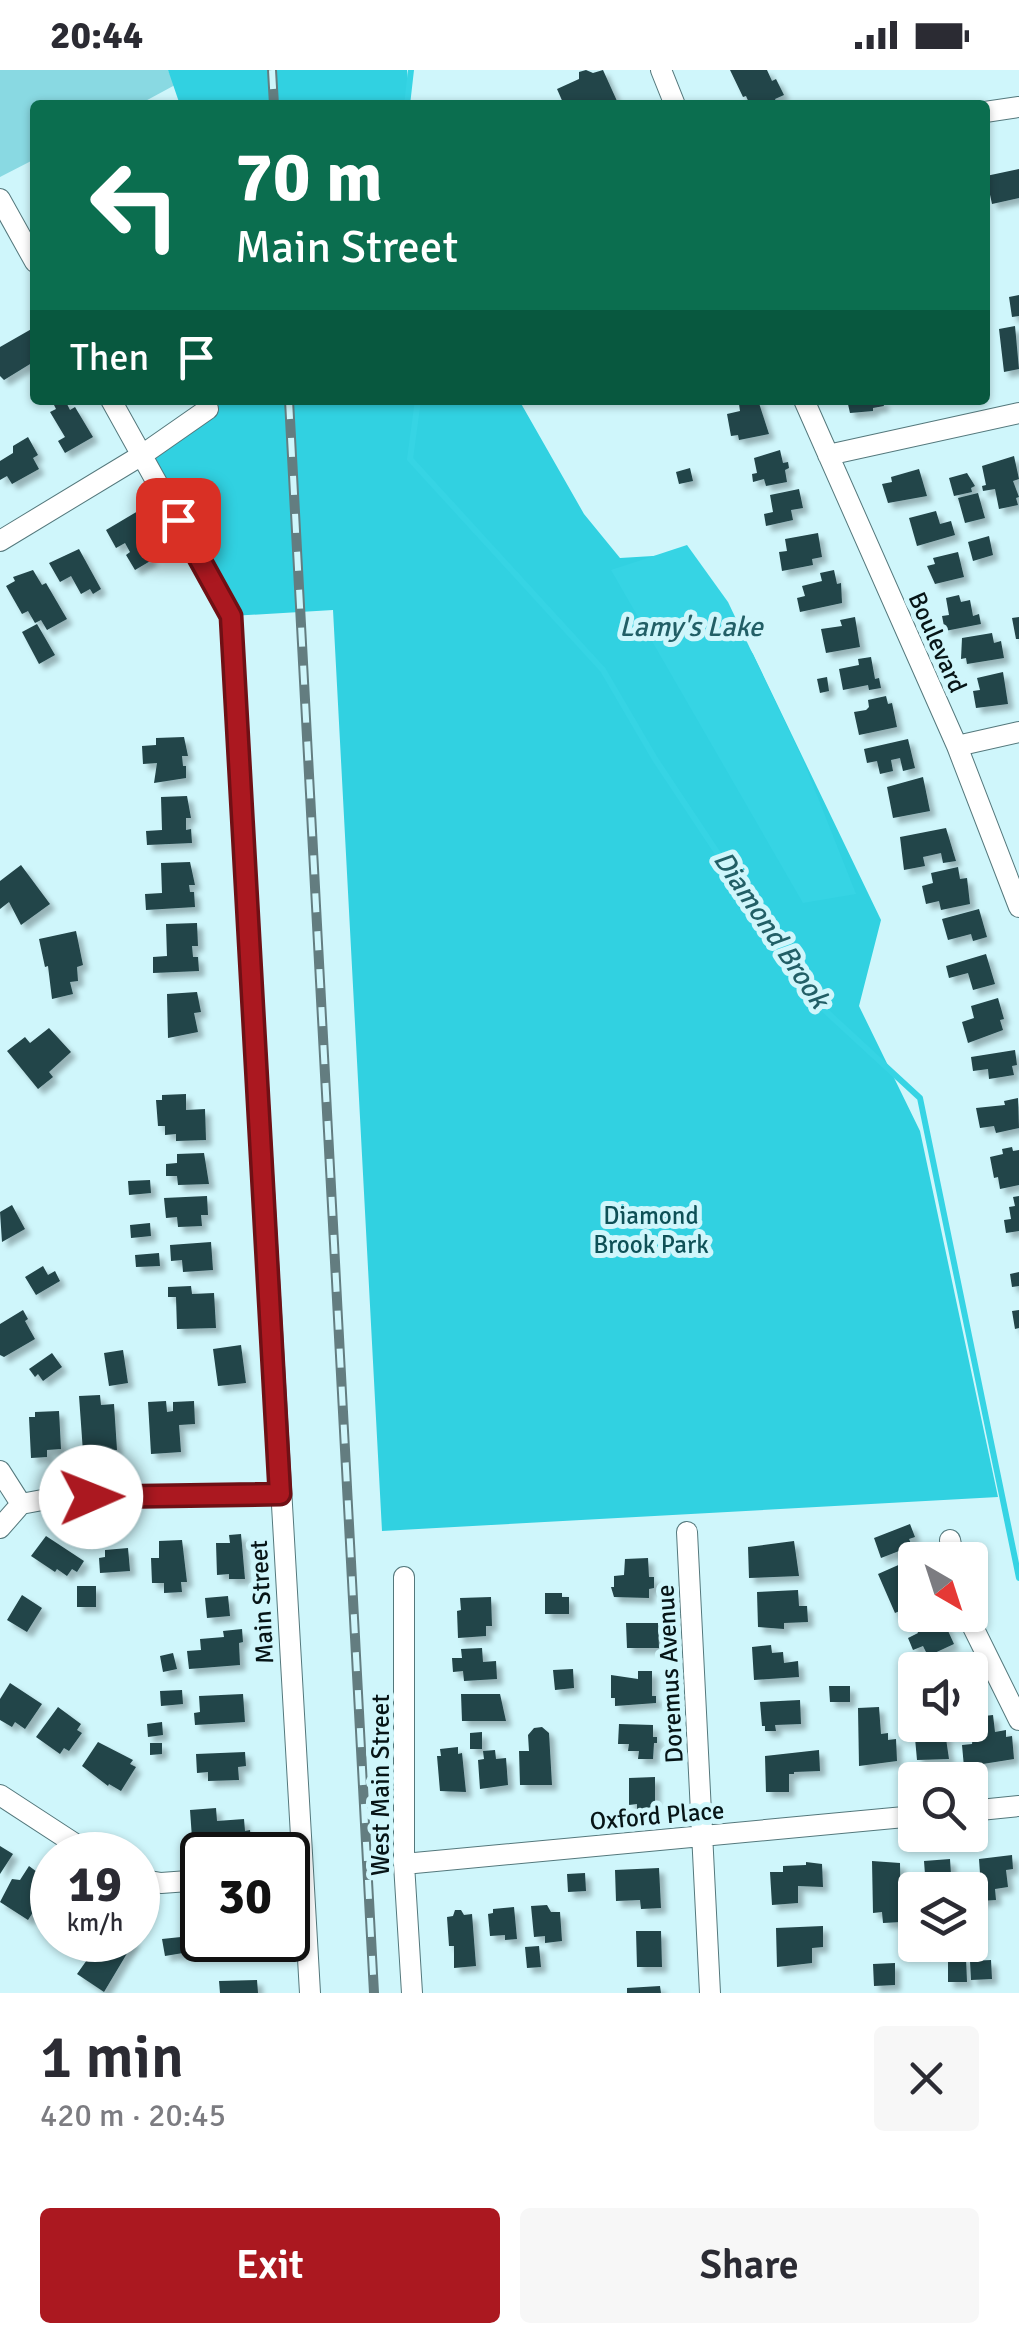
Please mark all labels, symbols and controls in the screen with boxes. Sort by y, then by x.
text: 20:44 [50,12,143,59]
text: 70 m [235,134,383,220]
icon: left [70,140,200,270]
text: Main Street [235,220,458,275]
icon: arrive [169,330,224,385]
text: Then [70,334,149,381]
pin [136,478,221,563]
icon: arrive [151,493,206,548]
street label: Boulevard [902,587,974,698]
water label: Lamy's Lake [619,610,765,644]
water label: Diamond Brook [706,844,838,1017]
park label: Diamond Brook Park [593,1200,709,1260]
position arrow [39,1445,143,1549]
street label: Main Street [243,1539,280,1665]
north arrow [898,1542,988,1632]
map controls [898,1542,988,1962]
street label: Doremus Avenue [649,1584,690,1764]
button: sound [898,1652,988,1742]
street label: West Main Street [365,1694,396,1876]
button: search [898,1762,988,1852]
street label: Oxford Place [588,1794,726,1837]
speed limit sign: 30 [180,1832,310,1962]
text: 19 [68,1854,122,1916]
button: layers [898,1872,988,1962]
text: km/h [67,1907,123,1938]
text: 1 min [40,2021,184,2095]
button: close [874,2026,979,2131]
text: 420 m · 20:45 [40,2096,226,2135]
button: Exit [40,2208,500,2323]
button: Share [520,2208,979,2323]

